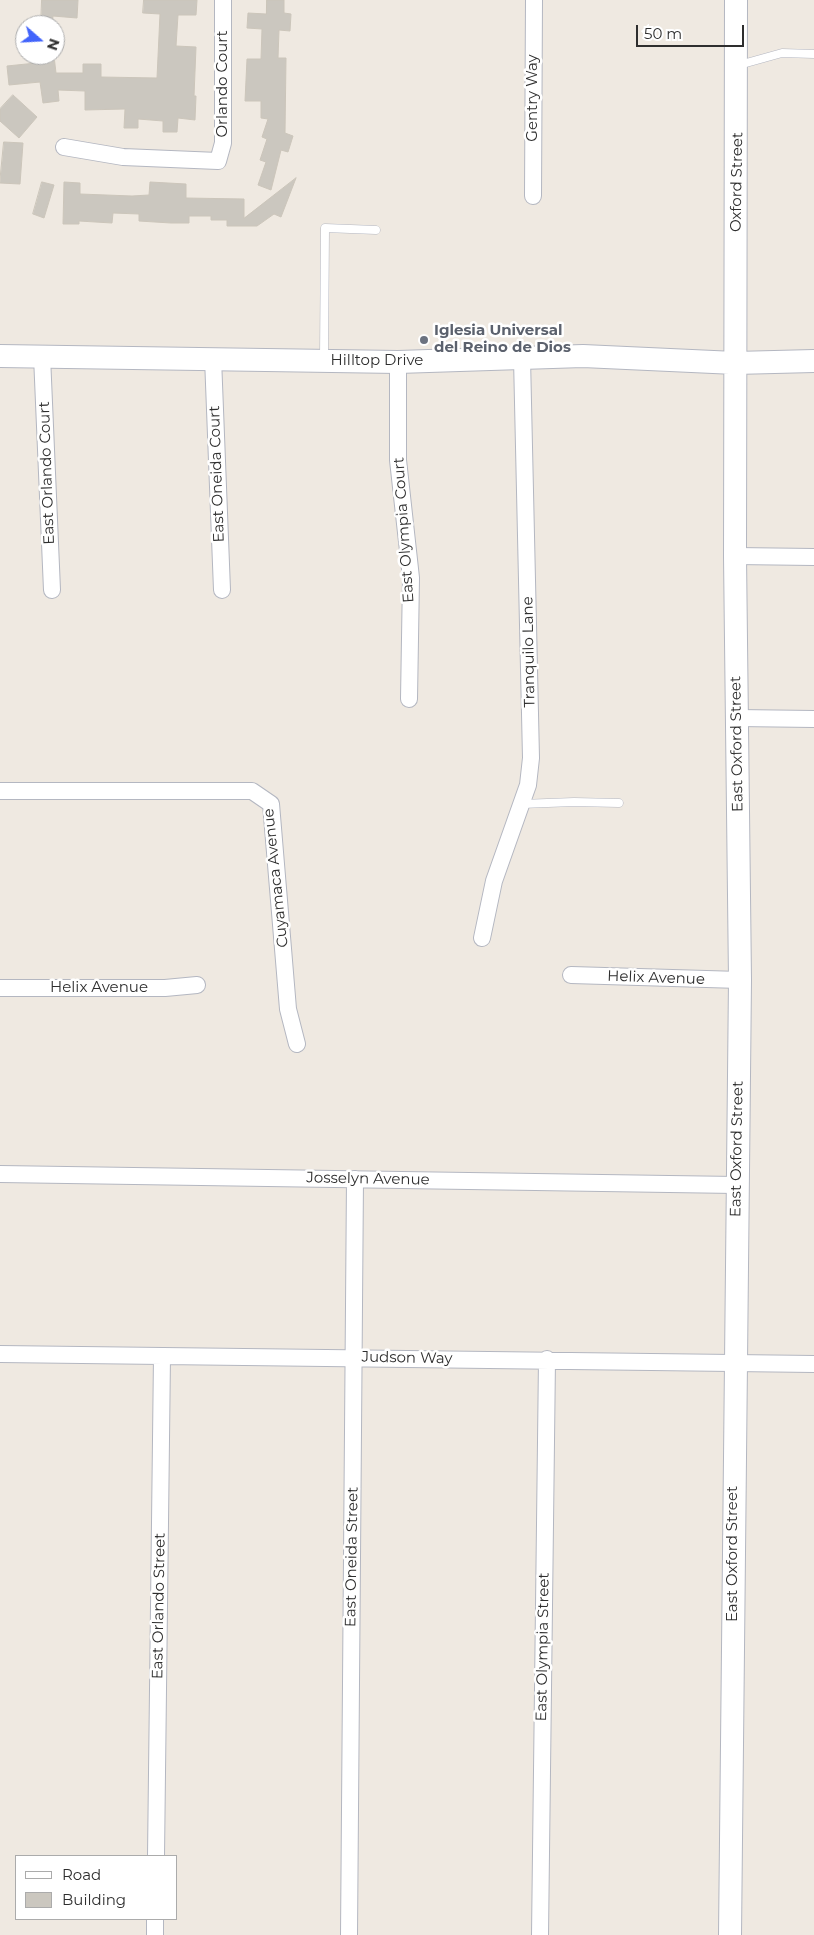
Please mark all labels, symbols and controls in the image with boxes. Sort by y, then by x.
north arrow [15,15,65,65]
scale bar [639,15,746,47]
text: 50 m [644,24,682,43]
street label: Orlando Court [214,30,232,138]
text: N [43,36,64,53]
street label: Gentry Way [524,54,542,142]
street label: Oxford Street [727,132,747,232]
place label: Iglesia Universal del Reino de Dios [434,322,571,357]
marker: Iglesia Universal del Reino de Dios [418,334,430,346]
street label: Hilltop Drive [331,352,423,370]
street label: East Orlando Court [36,401,58,545]
street label: East Oneida Court [206,405,228,543]
street label: East Olympia Court [390,457,418,603]
street label: Tranquilo Lane [519,596,539,708]
street label: East Oxford Street [727,676,747,812]
street label: Cuyamaca Avenue [260,808,292,948]
street label: Helix Avenue [607,967,705,989]
street label: Helix Avenue [50,979,148,997]
street label: East Oxford Street [727,1081,747,1217]
street label: Josselyn Avenue [306,1169,430,1189]
street label: Judson Way [361,1348,453,1368]
street label: East Oxford Street [724,1486,742,1622]
street label: East Oneida Street [342,1487,362,1627]
street label: East Orlando Street [149,1533,169,1679]
street label: East Olympia Street [533,1572,553,1722]
legend [15,1855,178,1920]
text: Road [62,1865,101,1884]
text: Building [62,1890,126,1909]

